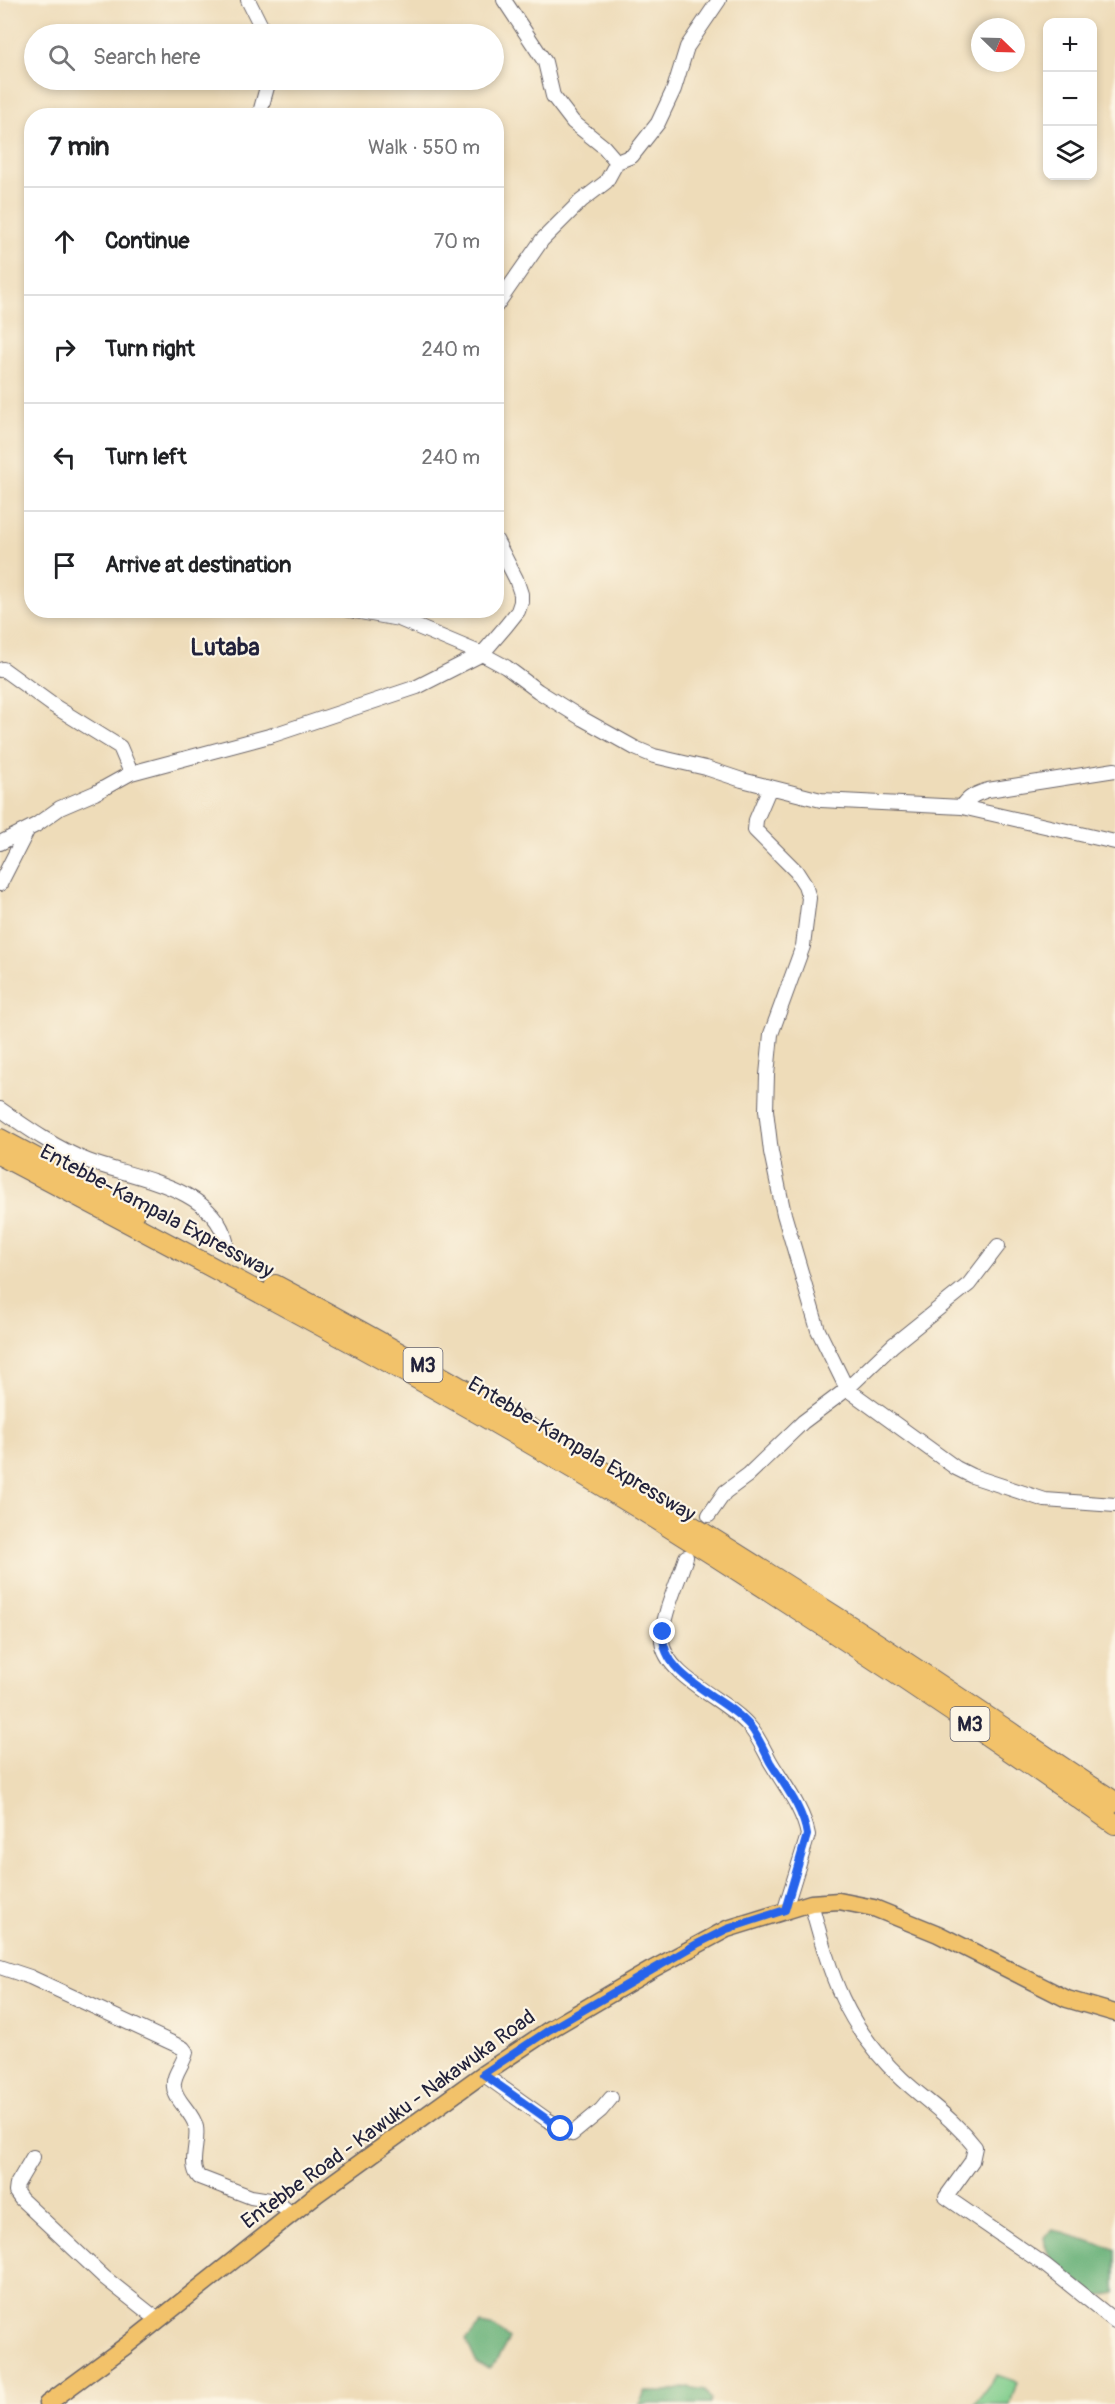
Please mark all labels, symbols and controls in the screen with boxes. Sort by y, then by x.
north arrow [971,18,1025,72]
map controls [1043,18,1097,180]
button: + [1043,18,1097,72]
search box [24,24,504,90]
icon: search [45,41,78,74]
text: Search here [93,43,200,71]
button: − [1043,72,1097,126]
button: layers [1043,126,1097,180]
text: 7 min [48,131,110,163]
text: Walk · 550 m [368,135,480,160]
icon: ahead [48,225,81,258]
text: Continue [105,227,189,255]
text: 70 m [434,229,480,254]
icon: right [48,333,81,366]
text: Turn right [105,335,195,363]
text: 240 m [421,337,480,362]
icon: left [48,441,81,474]
text: Turn left [105,443,187,471]
text: 240 m [421,445,480,470]
icon: arrive [48,549,81,582]
text: Arrive at destination [105,551,291,579]
district label: Lutaba [190,633,260,662]
street label: Entebbe-Kampala Expressway [35,1138,278,1285]
road number: M3 [404,1348,442,1382]
street label: Entebbe-Kampala Expressway [463,1371,700,1528]
route end [649,1618,675,1644]
road number: M3 [950,1707,990,1741]
street label: Entebbe Road - Kawuku - Nakawuka Road [236,2004,541,2235]
route start [547,2115,573,2141]

